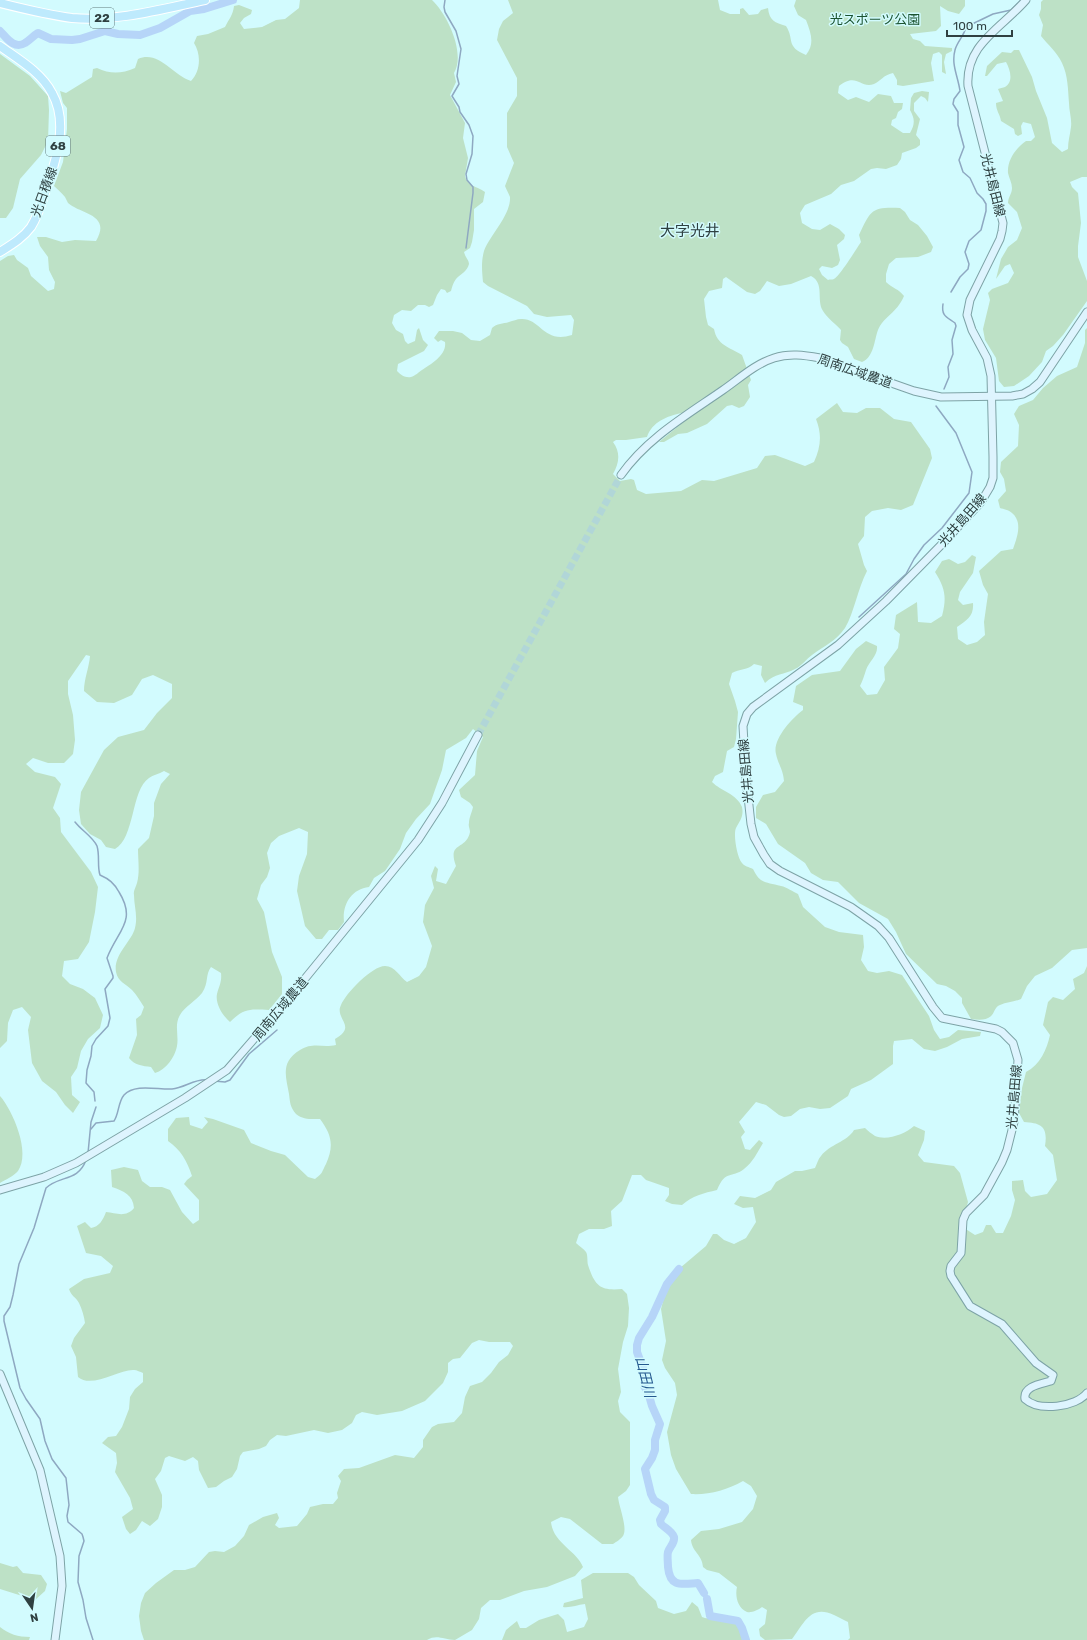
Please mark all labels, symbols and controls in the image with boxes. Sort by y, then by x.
road number: 22 [90,8,114,28]
park label: 光スポーツ公園 [830,12,920,27]
scale bar [947,12,1012,38]
text: 100 m [953,19,987,33]
road number: 68 [46,136,70,156]
street label: 光井島田線 [978,152,1008,218]
street label: 光日積線 [28,165,60,219]
district label: 大字光井 [660,222,720,240]
street label: 周南広域農道 [816,351,894,391]
street label: 光井島田線 [935,491,989,549]
street label: 光井島田線 [736,738,756,804]
street label: 周南広域農道 [249,974,311,1044]
street label: 光井島田線 [1004,1064,1024,1130]
water label: 山田川 [632,1355,659,1401]
north arrow [12,1588,52,1628]
text: N [29,1610,39,1624]

